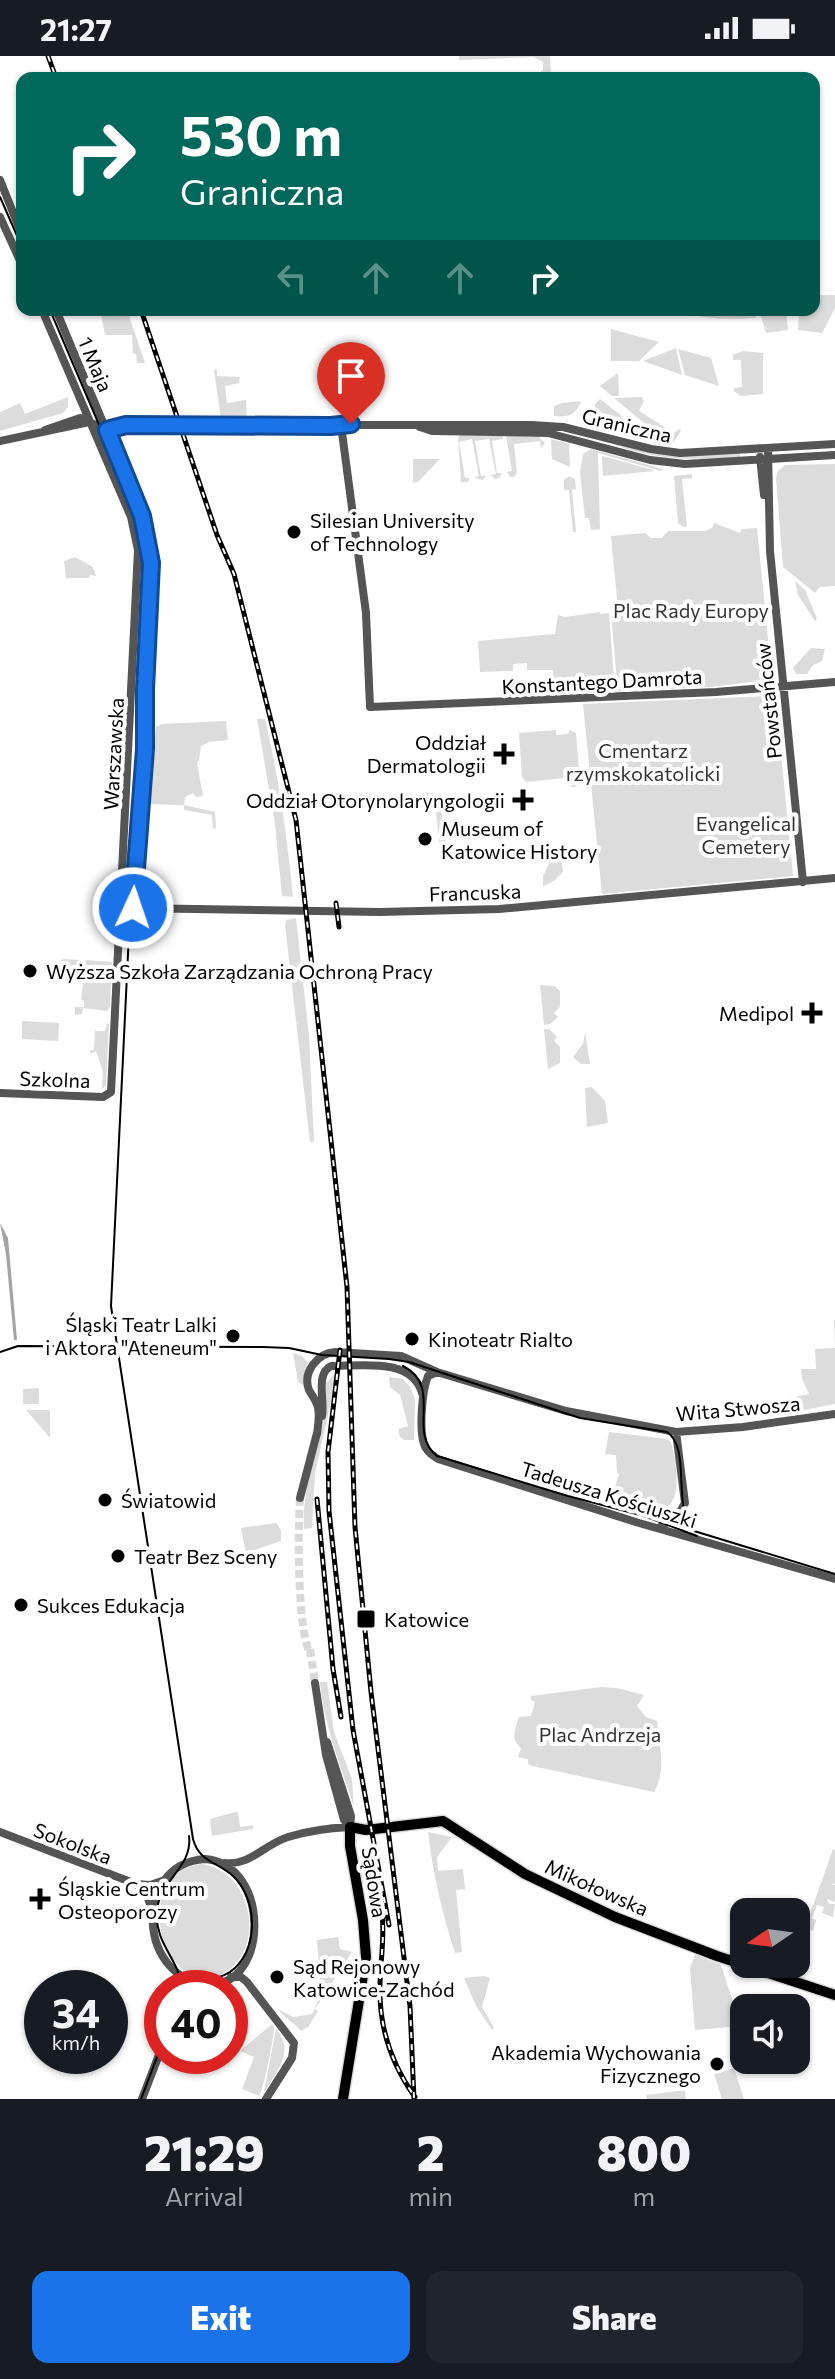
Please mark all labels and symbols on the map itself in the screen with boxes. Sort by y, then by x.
street label: 1 Maja [74,333,118,395]
pin [317,342,385,424]
street label: Graniczna [580,403,674,447]
place label: Silesian University of Technology [310,508,475,555]
marker: Silesian University of Technology [285,523,303,541]
park label: Plac Rady Europy [613,598,769,622]
street label: Powstańców [750,642,786,760]
street label: Konstantego Damrota [501,664,703,698]
street label: Warszawska [98,697,128,811]
place label: Oddział Dermatologii [367,730,487,777]
park label: Cmentarz rzymskokatolicki [566,738,720,785]
marker: Oddział Dermatologii [493,743,515,765]
place label: Oddział Otorynolaryngologii [246,788,505,812]
marker: Oddział Otorynolaryngologii [512,789,534,811]
park label: Evangelical Cemetery [696,811,796,858]
place label: Museum of Katowice History [441,816,597,863]
marker: Museum of Katowice History [416,830,434,848]
position arrow [91,866,175,950]
street label: Francuska [428,878,522,906]
place label: Wyższa Szkoła Zarządzania Ochroną Pracy [46,959,433,983]
marker: Wyższa Szkoła Zarządzania Ochroną Pracy [21,962,39,980]
place label: Medipol [719,1001,794,1025]
marker: Medipol [801,1002,823,1024]
street label: Szkolna [19,1066,91,1092]
place label: Śląski Teatr Lalki i Aktora "Ateneum" [45,1312,217,1359]
marker: Śląski Teatr Lalki i Aktora "Ateneum" [224,1327,242,1345]
place label: Kinoteatr Rialto [428,1327,573,1351]
marker: Kinoteatr Rialto [403,1330,421,1348]
street label: Wita Stwosza [675,1391,801,1425]
street label: Tadeusza Kościuszki [518,1456,700,1532]
place label: Światowid [121,1488,216,1512]
marker: Światowid [96,1491,114,1509]
place label: Teatr Bez Sceny [134,1544,277,1568]
marker: Teatr Bez Sceny [109,1547,127,1565]
place label: Sukces Edukacja [37,1593,185,1617]
marker: Sukces Edukacja [12,1596,30,1614]
place label: Katowice [384,1607,469,1631]
marker: Katowice [355,1608,377,1630]
park label: Plac Andrzeja [539,1722,661,1746]
street label: Sokolska [31,1817,115,1869]
street label: Sądowa [358,1845,392,1919]
street label: Mikołowska [542,1854,652,1920]
place label: Śląskie Centrum Osteoporozy [58,1876,205,1923]
marker: Śląskie Centrum Osteoporozy [29,1888,51,1910]
north arrow [730,1898,810,1978]
place label: Sąd Rejonowy Katowice-Zachód [293,1954,454,2001]
marker: Sąd Rejonowy Katowice-Zachód [268,1968,286,1986]
speed limit sign: 40 [144,1970,248,2074]
place label: Akademia Wychowania Fizycznego [491,2040,701,2087]
marker: Akademia Wychowania Fizycznego [708,2055,726,2073]

